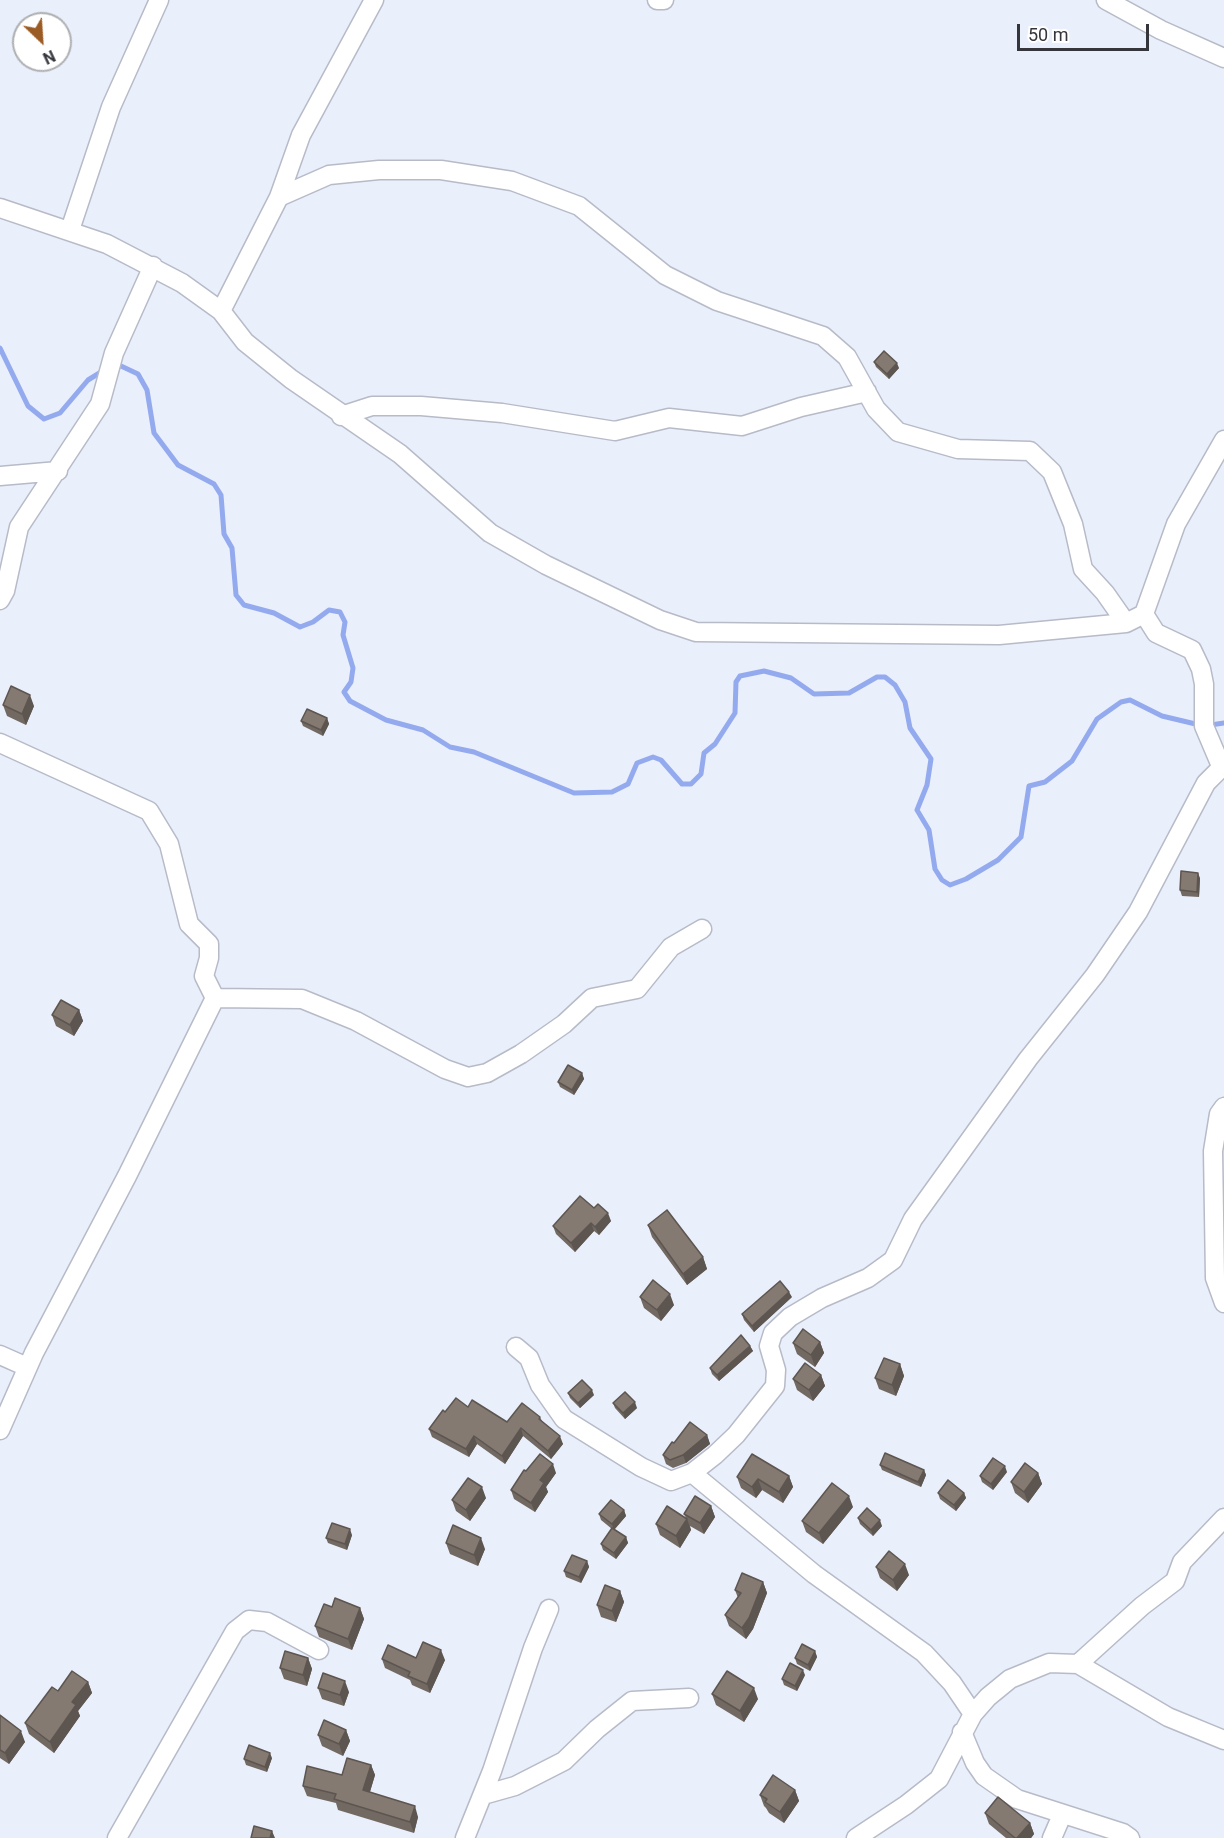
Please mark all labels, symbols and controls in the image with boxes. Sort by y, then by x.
north arrow [12,12,72,72]
scale bar [1020,12,1152,50]
text: 50 m [1028,24,1068,45]
text: N [40,46,58,68]

